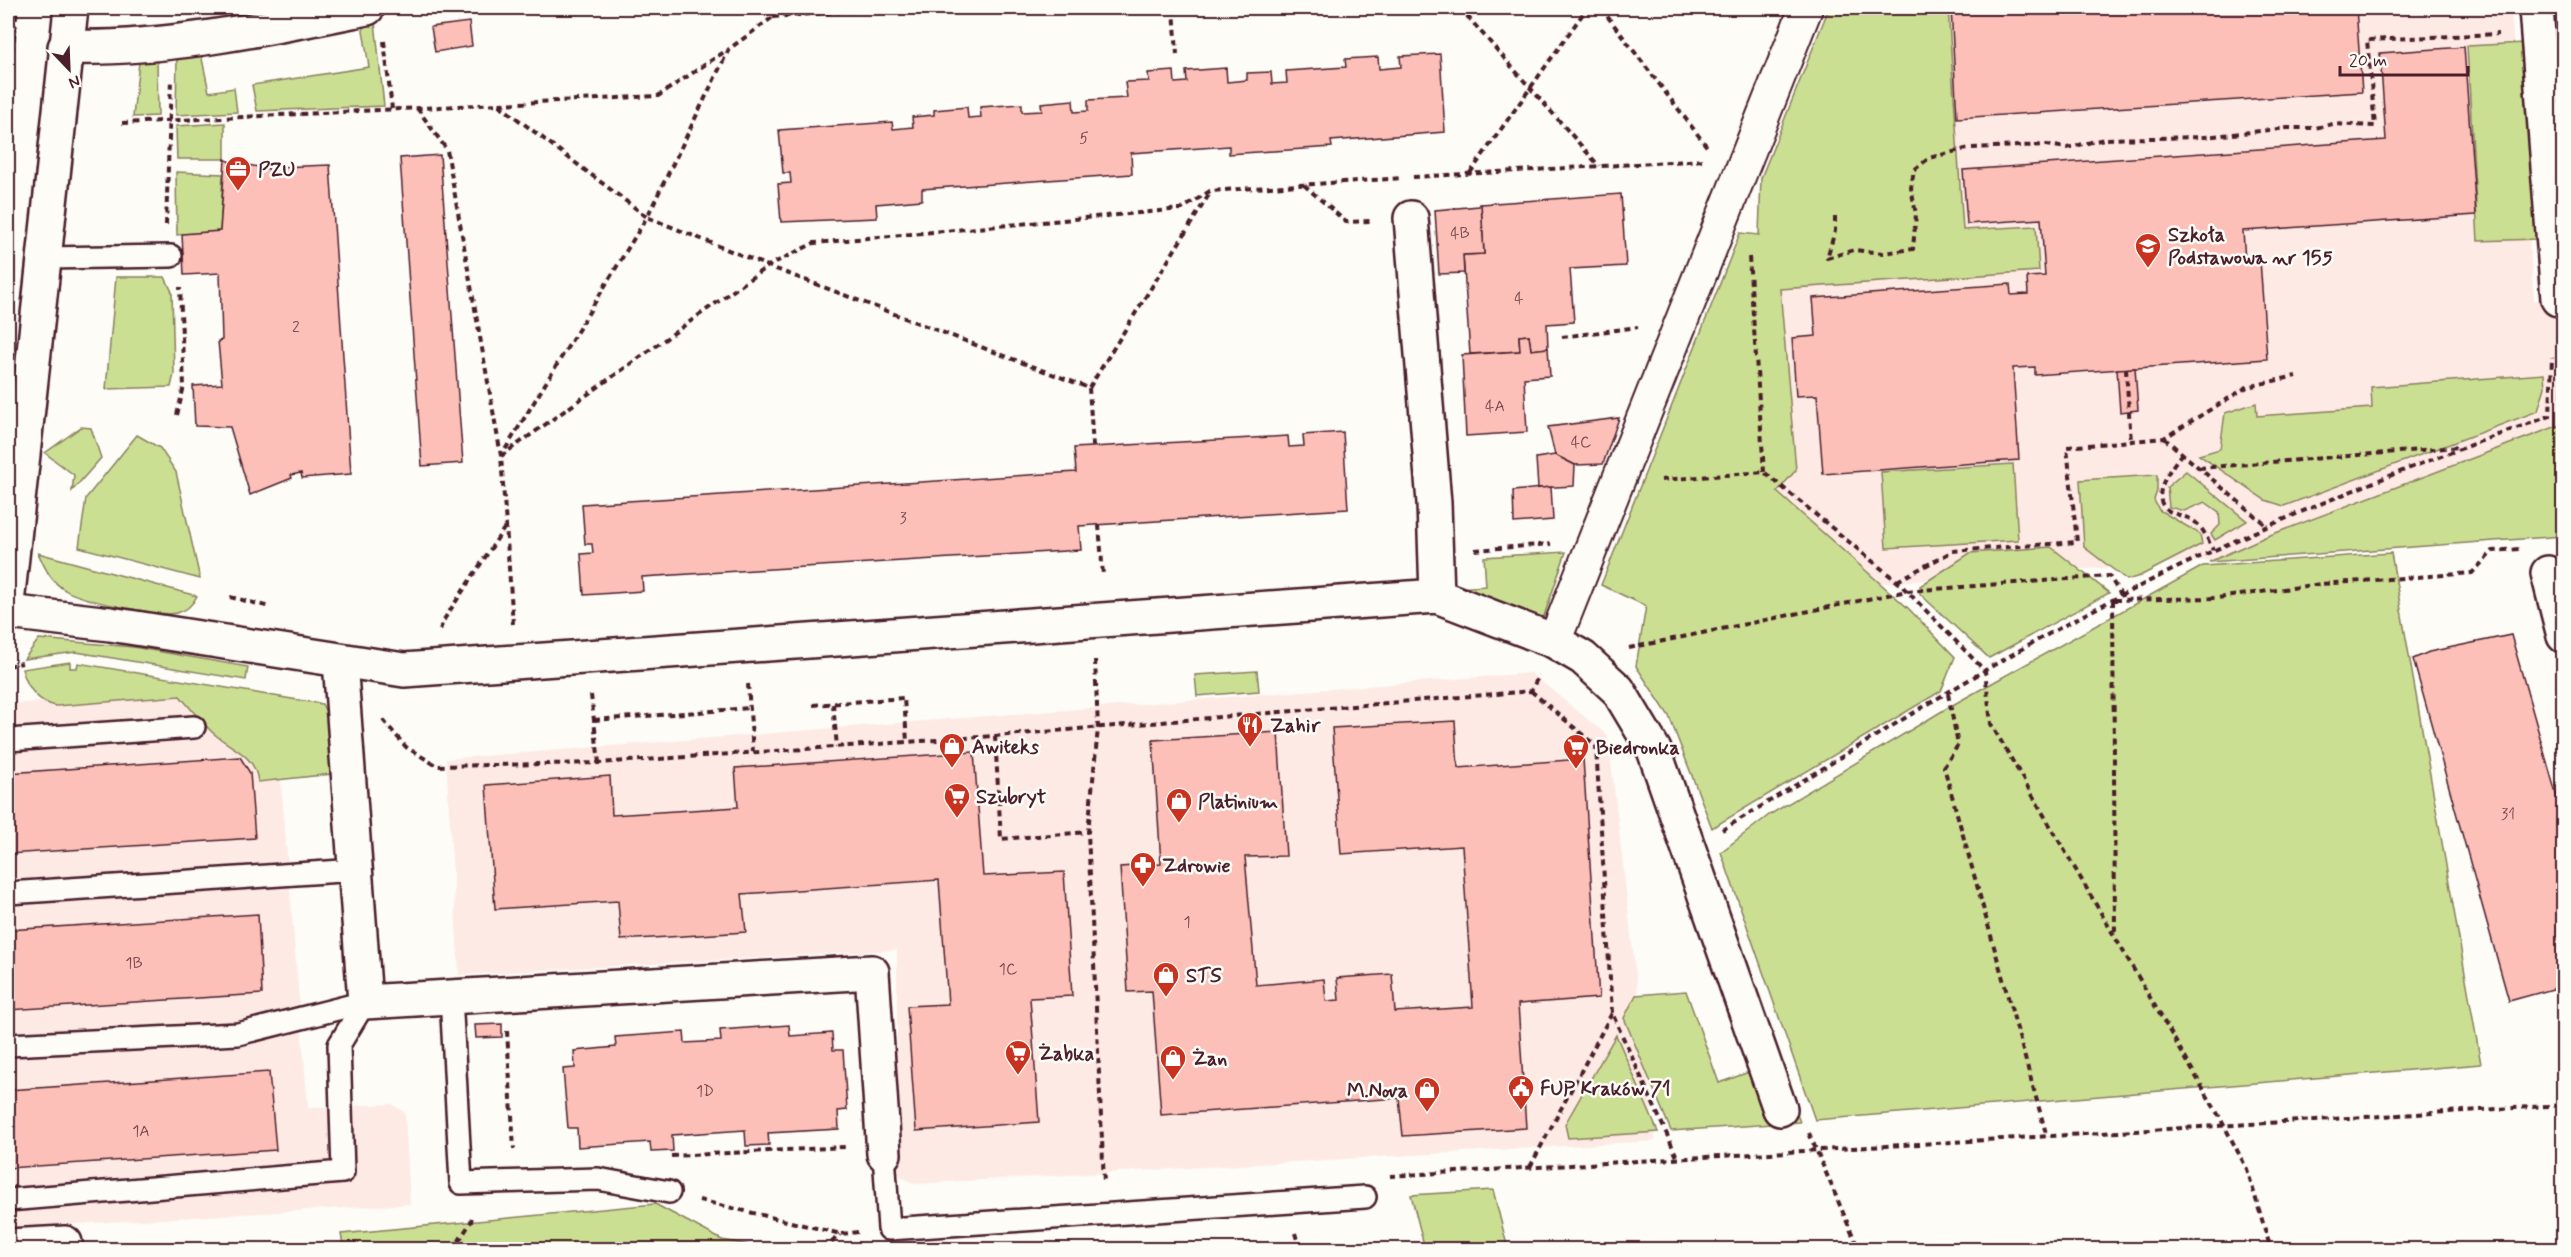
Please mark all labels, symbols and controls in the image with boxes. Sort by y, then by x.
north arrow [39,39,99,99]
scale bar [2340,39,2468,77]
text: 20 m [2349,49,2387,73]
text: N [65,70,83,93]
house number: 5 [1079,128,1089,149]
office icon: PZU [223,154,253,192]
place label: PZU [258,157,295,184]
place label: Szkoła Podstawowa nr 155 [2168,222,2333,272]
house number: 4B [1450,223,1470,244]
school or university icon: Szkoła Podstawowa nr 155 [2133,231,2163,269]
house number: 4 [1514,288,1524,309]
house number: 2 [292,317,300,338]
house number: 4A [1485,396,1505,417]
house number: 4C [1571,432,1591,453]
house number: 3 [899,508,907,529]
restaurant icon: Zahir [1235,710,1265,748]
place label: Zahir [1270,713,1321,740]
shop icon: Awiteks [937,731,967,769]
supermarket icon: Biedronka [1561,732,1591,770]
place label: Awiteks [972,734,1039,761]
place label: Biedronka [1596,735,1680,762]
supermarket icon: Szubryt [942,781,972,819]
place label: Szubryt [976,784,1047,811]
shop icon: Platinium [1164,786,1194,824]
place label: Platinium [1198,789,1278,816]
house number: 31 [2501,804,2515,825]
pharmacy icon: Zdrowie [1128,850,1158,888]
place label: Zdrowie [1162,853,1230,880]
house number: 1 [1183,912,1191,933]
house number: 1B [125,953,143,974]
house number: 1C [999,959,1017,980]
shop icon: STS [1151,960,1181,998]
place label: STS [1186,963,1222,990]
supermarket icon: Żabka [1003,1038,1033,1076]
place label: Żabka [1038,1041,1094,1068]
shop icon: Żan [1158,1043,1188,1081]
place label: Żan [1192,1046,1227,1073]
public building icon: FUP Kraków 71 [1506,1073,1536,1111]
shop icon: M.Nova [1412,1075,1442,1113]
place label: FUP Kraków 71 [1540,1076,1671,1103]
place label: M.Nova [1347,1078,1408,1105]
house number: 1D [696,1081,714,1102]
house number: 1A [132,1121,150,1142]

